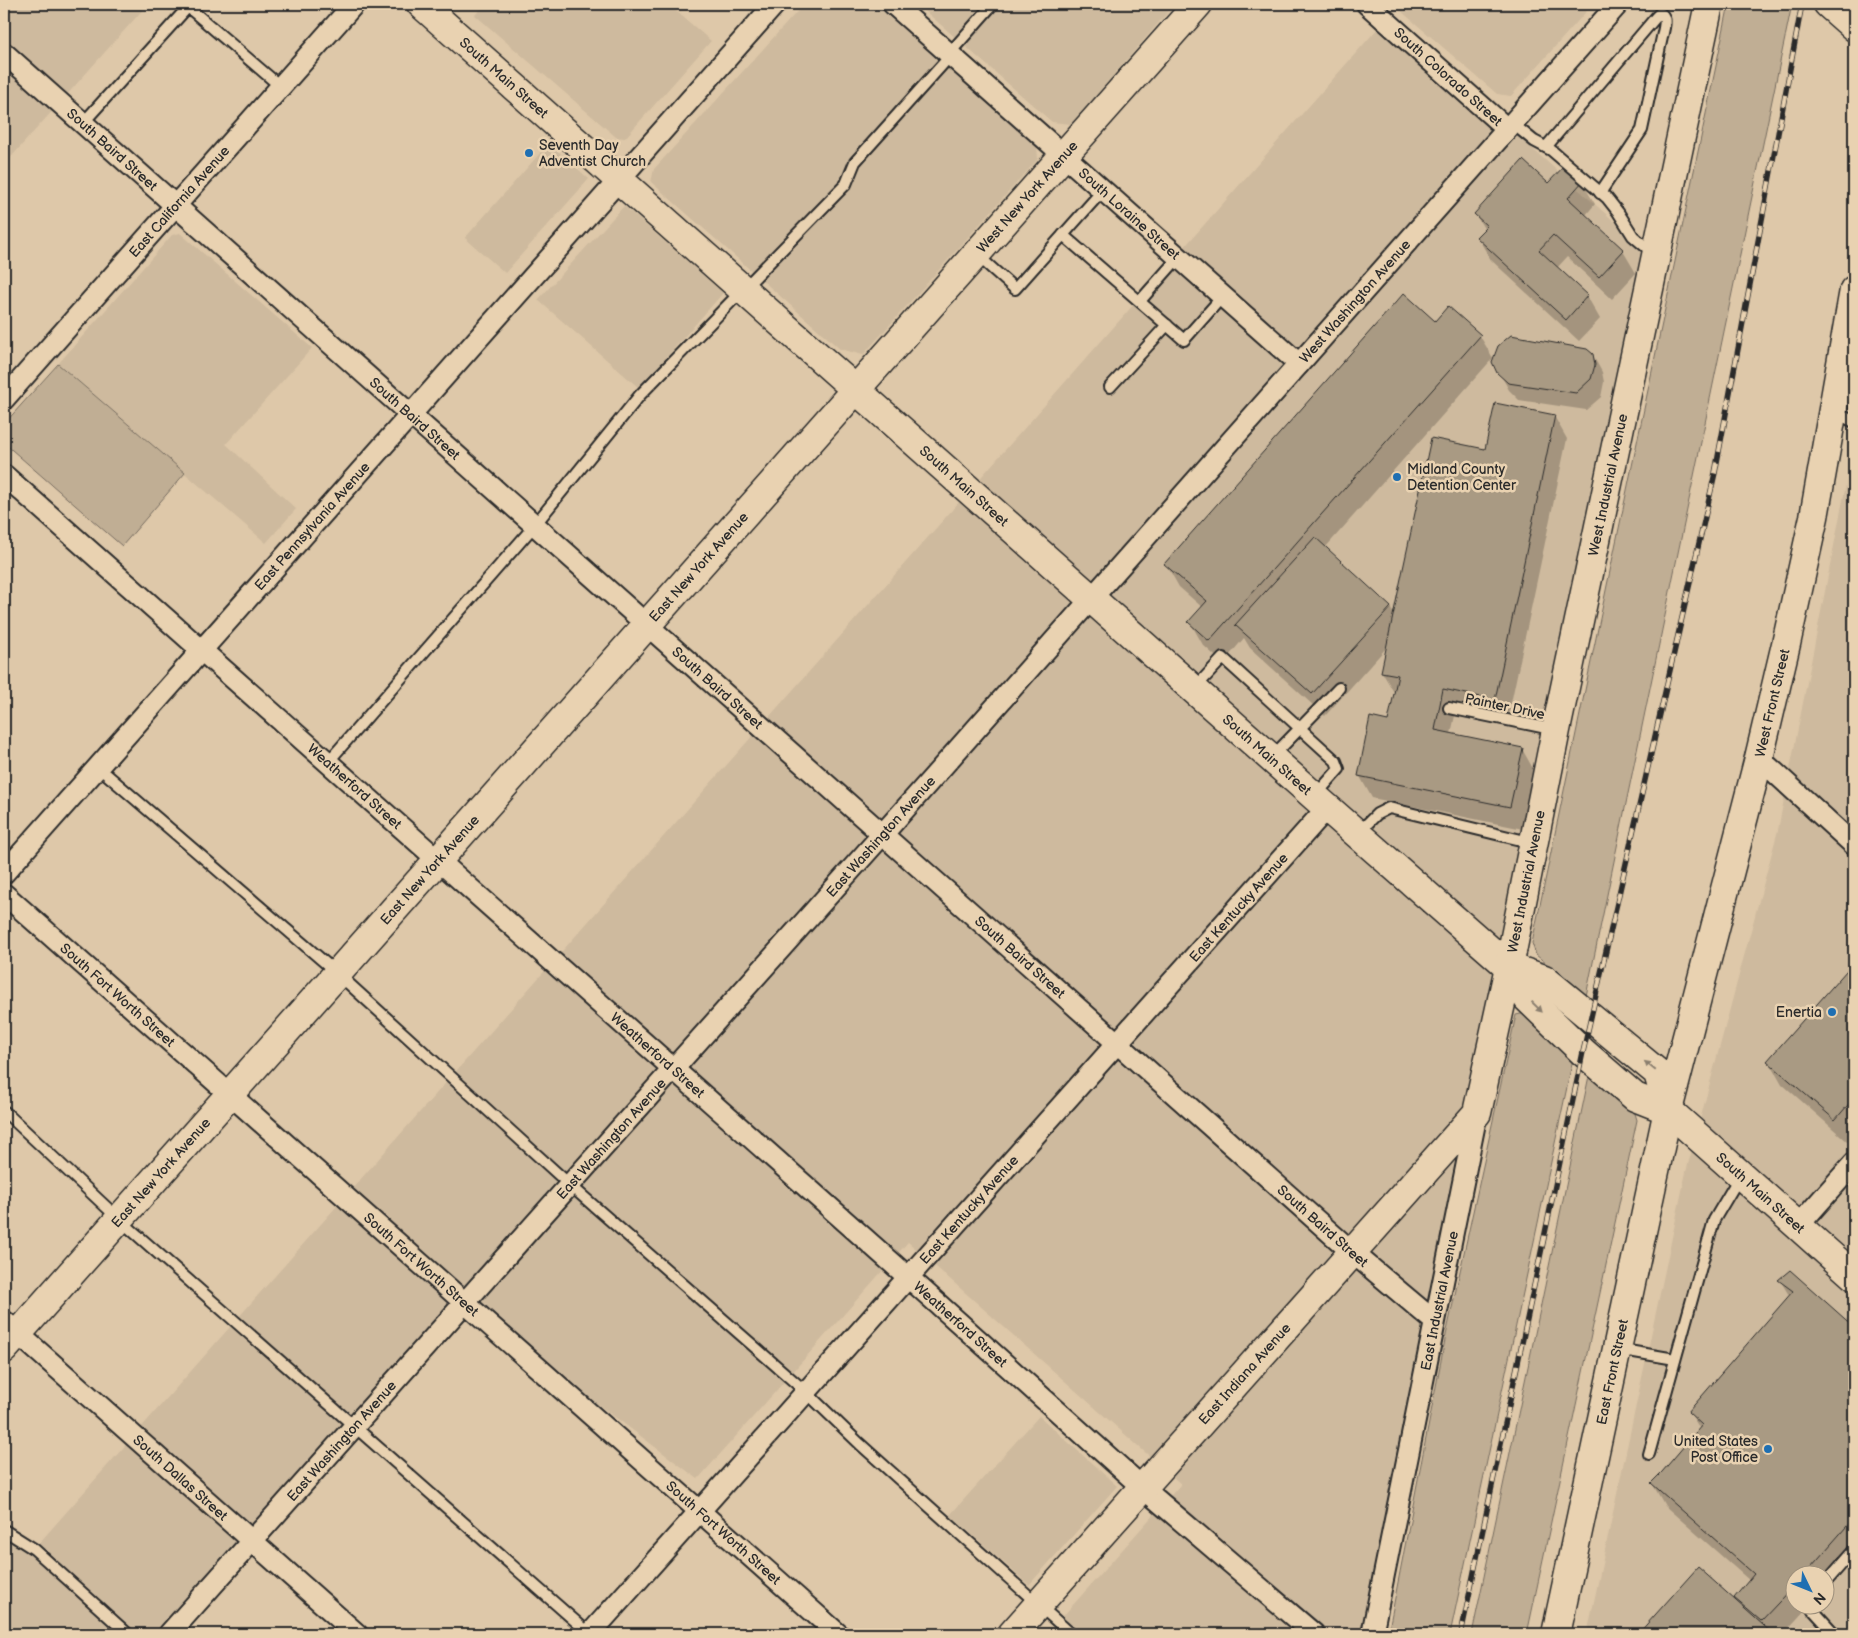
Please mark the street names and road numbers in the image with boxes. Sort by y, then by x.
street label: South Colorado Street [1390,24,1506,130]
street label: South Main Street [456,34,552,122]
street label: South Baird Street [63,105,161,195]
street label: West New York Avenue [973,137,1082,256]
street label: East California Avenue [126,142,233,261]
street label: South Loraine Street [1075,165,1184,264]
street label: West Washington Avenue [1296,236,1414,367]
street label: South Baird Street [366,374,464,464]
street label: West Industrial Avenue [1585,412,1631,558]
street label: South Main Street [916,442,1012,531]
street label: East Pennsylvania Avenue [251,459,374,594]
street label: East New York Avenue [646,509,752,625]
street label: South Baird Street [668,643,767,733]
street label: West Front Street [1752,647,1794,759]
street label: Painter Drive [1463,690,1546,723]
street label: South Main Street [1219,711,1315,799]
street label: Weatherford Street [304,740,406,833]
street label: East Washington Avenue [823,773,939,901]
street label: West Industrial Avenue [1504,809,1549,954]
street label: East New York Avenue [377,812,483,928]
street label: East Kentucky Avenue [1186,850,1292,966]
street label: South Baird Street [971,912,1069,1002]
street label: South Fort Worth Street [56,940,179,1051]
street label: Weatherford Street [607,1009,709,1102]
street label: East Washington Avenue [553,1075,670,1203]
street label: East New York Avenue [108,1114,214,1231]
street label: South Main Street [1712,1149,1809,1238]
street label: East Kentucky Avenue [916,1152,1022,1268]
street label: South Baird Street [1274,1182,1372,1271]
street label: South Fort Worth Street [360,1209,483,1321]
street label: East Industrial Avenue [1417,1230,1462,1372]
street label: Weatherford Street [910,1278,1011,1371]
street label: East Front Street [1593,1317,1632,1426]
street label: East Indiana Avenue [1195,1320,1295,1428]
street label: East Washington Avenue [284,1377,400,1505]
street label: South Dallas Street [129,1431,232,1525]
street label: South Fort Worth Street [662,1477,785,1589]

